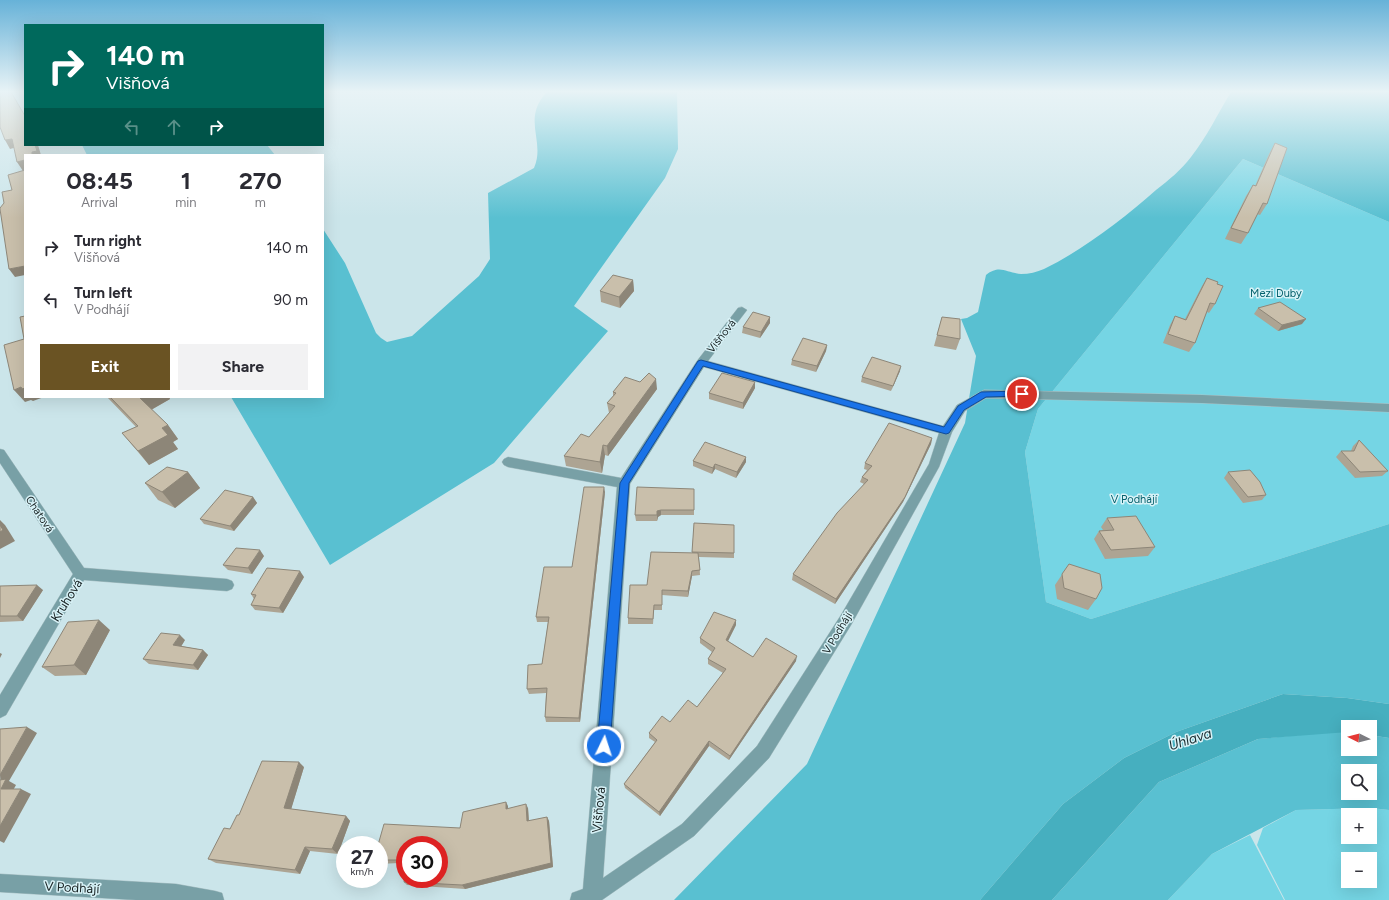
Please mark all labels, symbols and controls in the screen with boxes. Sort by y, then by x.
text: 140 m [106,38,185,72]
icon: right [40,40,92,92]
text: Višňová [106,72,170,94]
icon: left [121,116,143,138]
icon: ahead [163,116,185,138]
icon: right [205,116,227,138]
text: 08:45 [66,166,133,195]
text: 1 [181,166,191,195]
text: 270 [239,166,282,195]
text: Arrival [81,195,118,210]
text: min [175,195,197,210]
text: m [255,195,266,210]
text: Turn right [74,232,142,250]
icon: right [40,237,62,259]
text: 140 m [266,239,308,257]
text: Višňová [74,250,120,265]
text: Turn left [74,284,132,302]
park label: Mezi Duby [1250,287,1302,300]
icon: left [40,289,62,311]
text: 90 m [273,291,308,309]
text: V Podhájí [74,302,129,317]
street label: Višňová [704,317,738,356]
button: Exit [40,344,170,390]
button: Share [178,344,308,390]
pin [1005,377,1039,411]
icon: arrive [1011,383,1033,405]
park label: V Podhájí [1111,493,1158,506]
street label: Chatová [23,494,57,535]
street label: Kruhová [48,576,85,624]
street label: V Podhájí [820,610,855,657]
north arrow [1341,720,1377,756]
map controls [1341,720,1377,888]
position arrow [583,725,625,767]
water label: Úhlava [1166,725,1214,754]
button: search [1341,764,1377,800]
street label: Višňová [589,786,608,834]
button: + [1341,808,1377,844]
speed limit sign: 30 [396,836,448,888]
text: 27 [351,845,373,869]
button: − [1341,852,1377,888]
text: km/h [351,865,373,878]
street label: V Podhájí [44,879,101,896]

